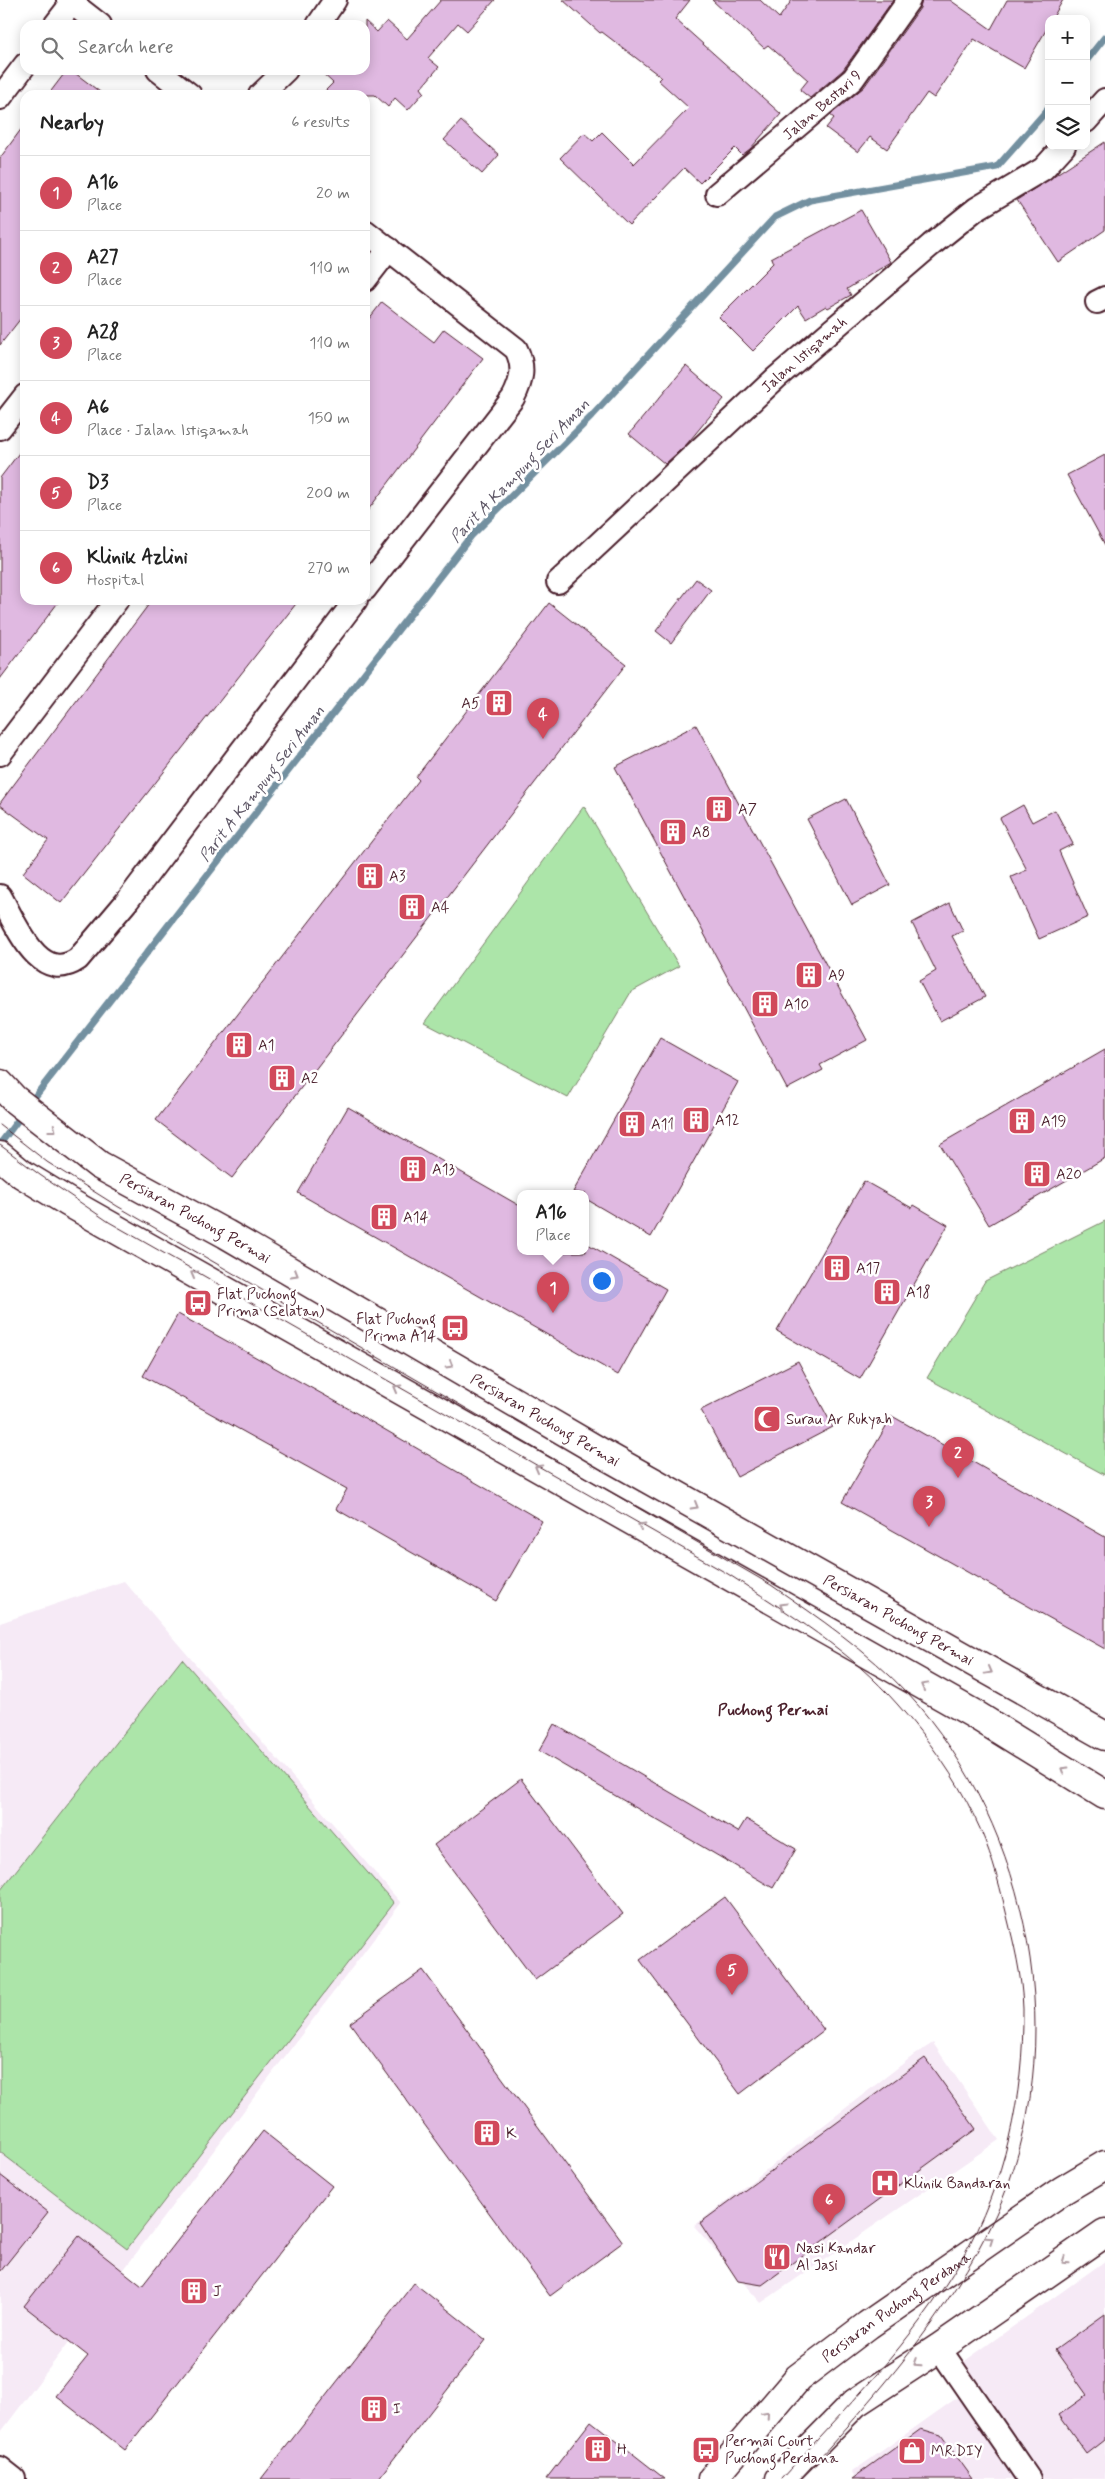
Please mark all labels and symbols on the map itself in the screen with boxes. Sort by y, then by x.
street label: Jalan Bestari 9 [779,66,867,145]
street label: Jalan Istiqamah [757,312,852,398]
water label: Parit A Kampung Seri Aman [446,395,596,549]
building icon: A5 [484,688,514,718]
place label: A5 [461,694,480,714]
pin: 4 [527,698,559,739]
water label: Parit A Kampung Seri Aman [195,702,331,867]
building icon: A7 [704,794,734,824]
place label: A7 [738,800,757,820]
building icon: A8 [658,817,688,847]
place label: A8 [692,823,710,843]
building icon: A3 [355,861,385,891]
place label: A3 [389,867,406,887]
building icon: A4 [397,892,427,922]
place label: A4 [431,898,450,918]
building icon: A9 [794,960,824,990]
place label: A9 [828,966,845,986]
building icon: A10 [750,989,780,1019]
place label: A10 [784,995,809,1015]
building icon: A1 [224,1030,254,1060]
place label: A1 [258,1036,275,1056]
building icon: A2 [267,1063,297,1093]
place label: A2 [301,1069,318,1089]
building icon: A12 [681,1105,711,1135]
building icon: A19 [1007,1106,1037,1136]
building icon: A11 [617,1109,647,1139]
place label: A12 [715,1111,740,1131]
place label: A19 [1041,1112,1066,1132]
place label: A11 [651,1115,674,1135]
one-way arrow [47,1123,57,1132]
building icon: A13 [398,1154,428,1184]
building icon: A20 [1022,1159,1052,1189]
place label: A13 [432,1160,455,1180]
place label: A20 [1056,1165,1082,1185]
street label: Persiaran Puchong Permai [116,1169,274,1269]
building icon: A14 [369,1202,399,1232]
place label: A14 [403,1208,429,1228]
building icon: A17 [822,1253,852,1283]
place label: A17 [856,1259,881,1279]
one-way arrow [289,1267,298,1277]
your location [589,1268,615,1294]
one-way arrow [191,1270,200,1280]
pin: 1 [537,1272,569,1313]
building icon: A18 [872,1277,902,1307]
place label: A18 [906,1283,931,1303]
place label: Flat Puchong Prima (Selatan) [217,1285,325,1322]
bus stop icon: Flat Puchong Prima (Selatan) [183,1288,213,1318]
place label: Flat Puchong Prima A14 [356,1310,436,1347]
bus stop icon: Flat Puchong Prima A14 [440,1313,470,1343]
one-way arrow [445,1358,454,1368]
street label: Persiaran Puchong Permai [467,1370,623,1472]
one-way arrow [393,1384,402,1394]
mosque icon: Surau Ar Rukyah [752,1404,782,1434]
place label: Surau Ar Rukyah [786,1410,892,1430]
pin: 2 [942,1437,974,1478]
one-way arrow [535,1464,544,1474]
pin: 3 [913,1486,945,1527]
one-way arrow [690,1500,699,1510]
one-way arrow [638,1522,647,1532]
street label: Persiaran Puchong Permai [819,1571,977,1671]
one-way arrow [779,1602,788,1612]
one-way arrow [984,1665,993,1675]
one-way arrow [921,1682,930,1692]
district label: Puchong Permai [718,1700,829,1723]
one-way arrow [1060,1766,1069,1776]
pin: 5 [716,1954,748,1995]
building icon: K [472,2118,502,2148]
place label: K [506,2124,517,2144]
hospital icon: Klinik Bandaran [870,2168,900,2198]
place label: Klinik Bandaran [904,2174,1010,2194]
pin: 6 [813,2184,845,2225]
one-way arrow [985,2237,994,2247]
place label: Nasi Kandar Al Jasi [796,2239,875,2276]
restaurant icon: Nasi Kandar Al Jasi [762,2242,792,2272]
street label: Persiaran Puchong Perdana [818,2247,976,2368]
one-way arrow [1061,2255,1071,2264]
building icon: J [179,2276,209,2306]
place label: J [213,2282,222,2302]
one-way arrow [913,2357,922,2366]
building icon: I [359,2394,389,2424]
place label: I [393,2400,401,2420]
one-way arrow [760,2412,769,2421]
place label: Permai Court Puchong Perdana [725,2432,839,2470]
building icon: H [583,2434,613,2464]
bus stop icon: Permai Court Puchong Perdana [691,2435,721,2465]
shop icon: MR.DIY [897,2436,927,2466]
place label: H [617,2440,627,2460]
place label: MR.DIY [931,2442,982,2462]

